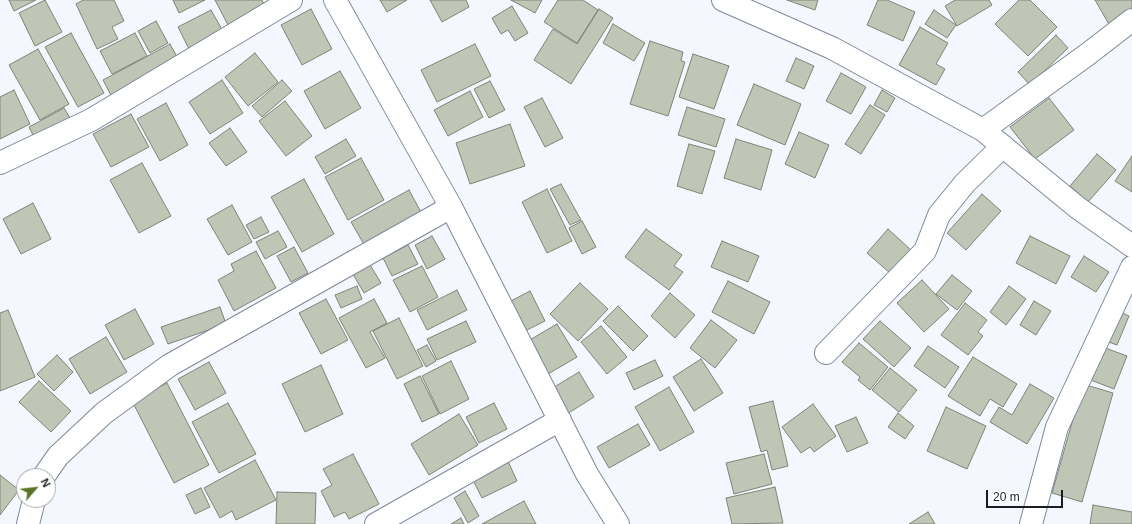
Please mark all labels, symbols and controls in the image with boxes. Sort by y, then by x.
north arrow [16,468,56,508]
text: N [39,477,53,489]
scale bar [988,482,1065,508]
text: 20 m [993,490,1020,504]

